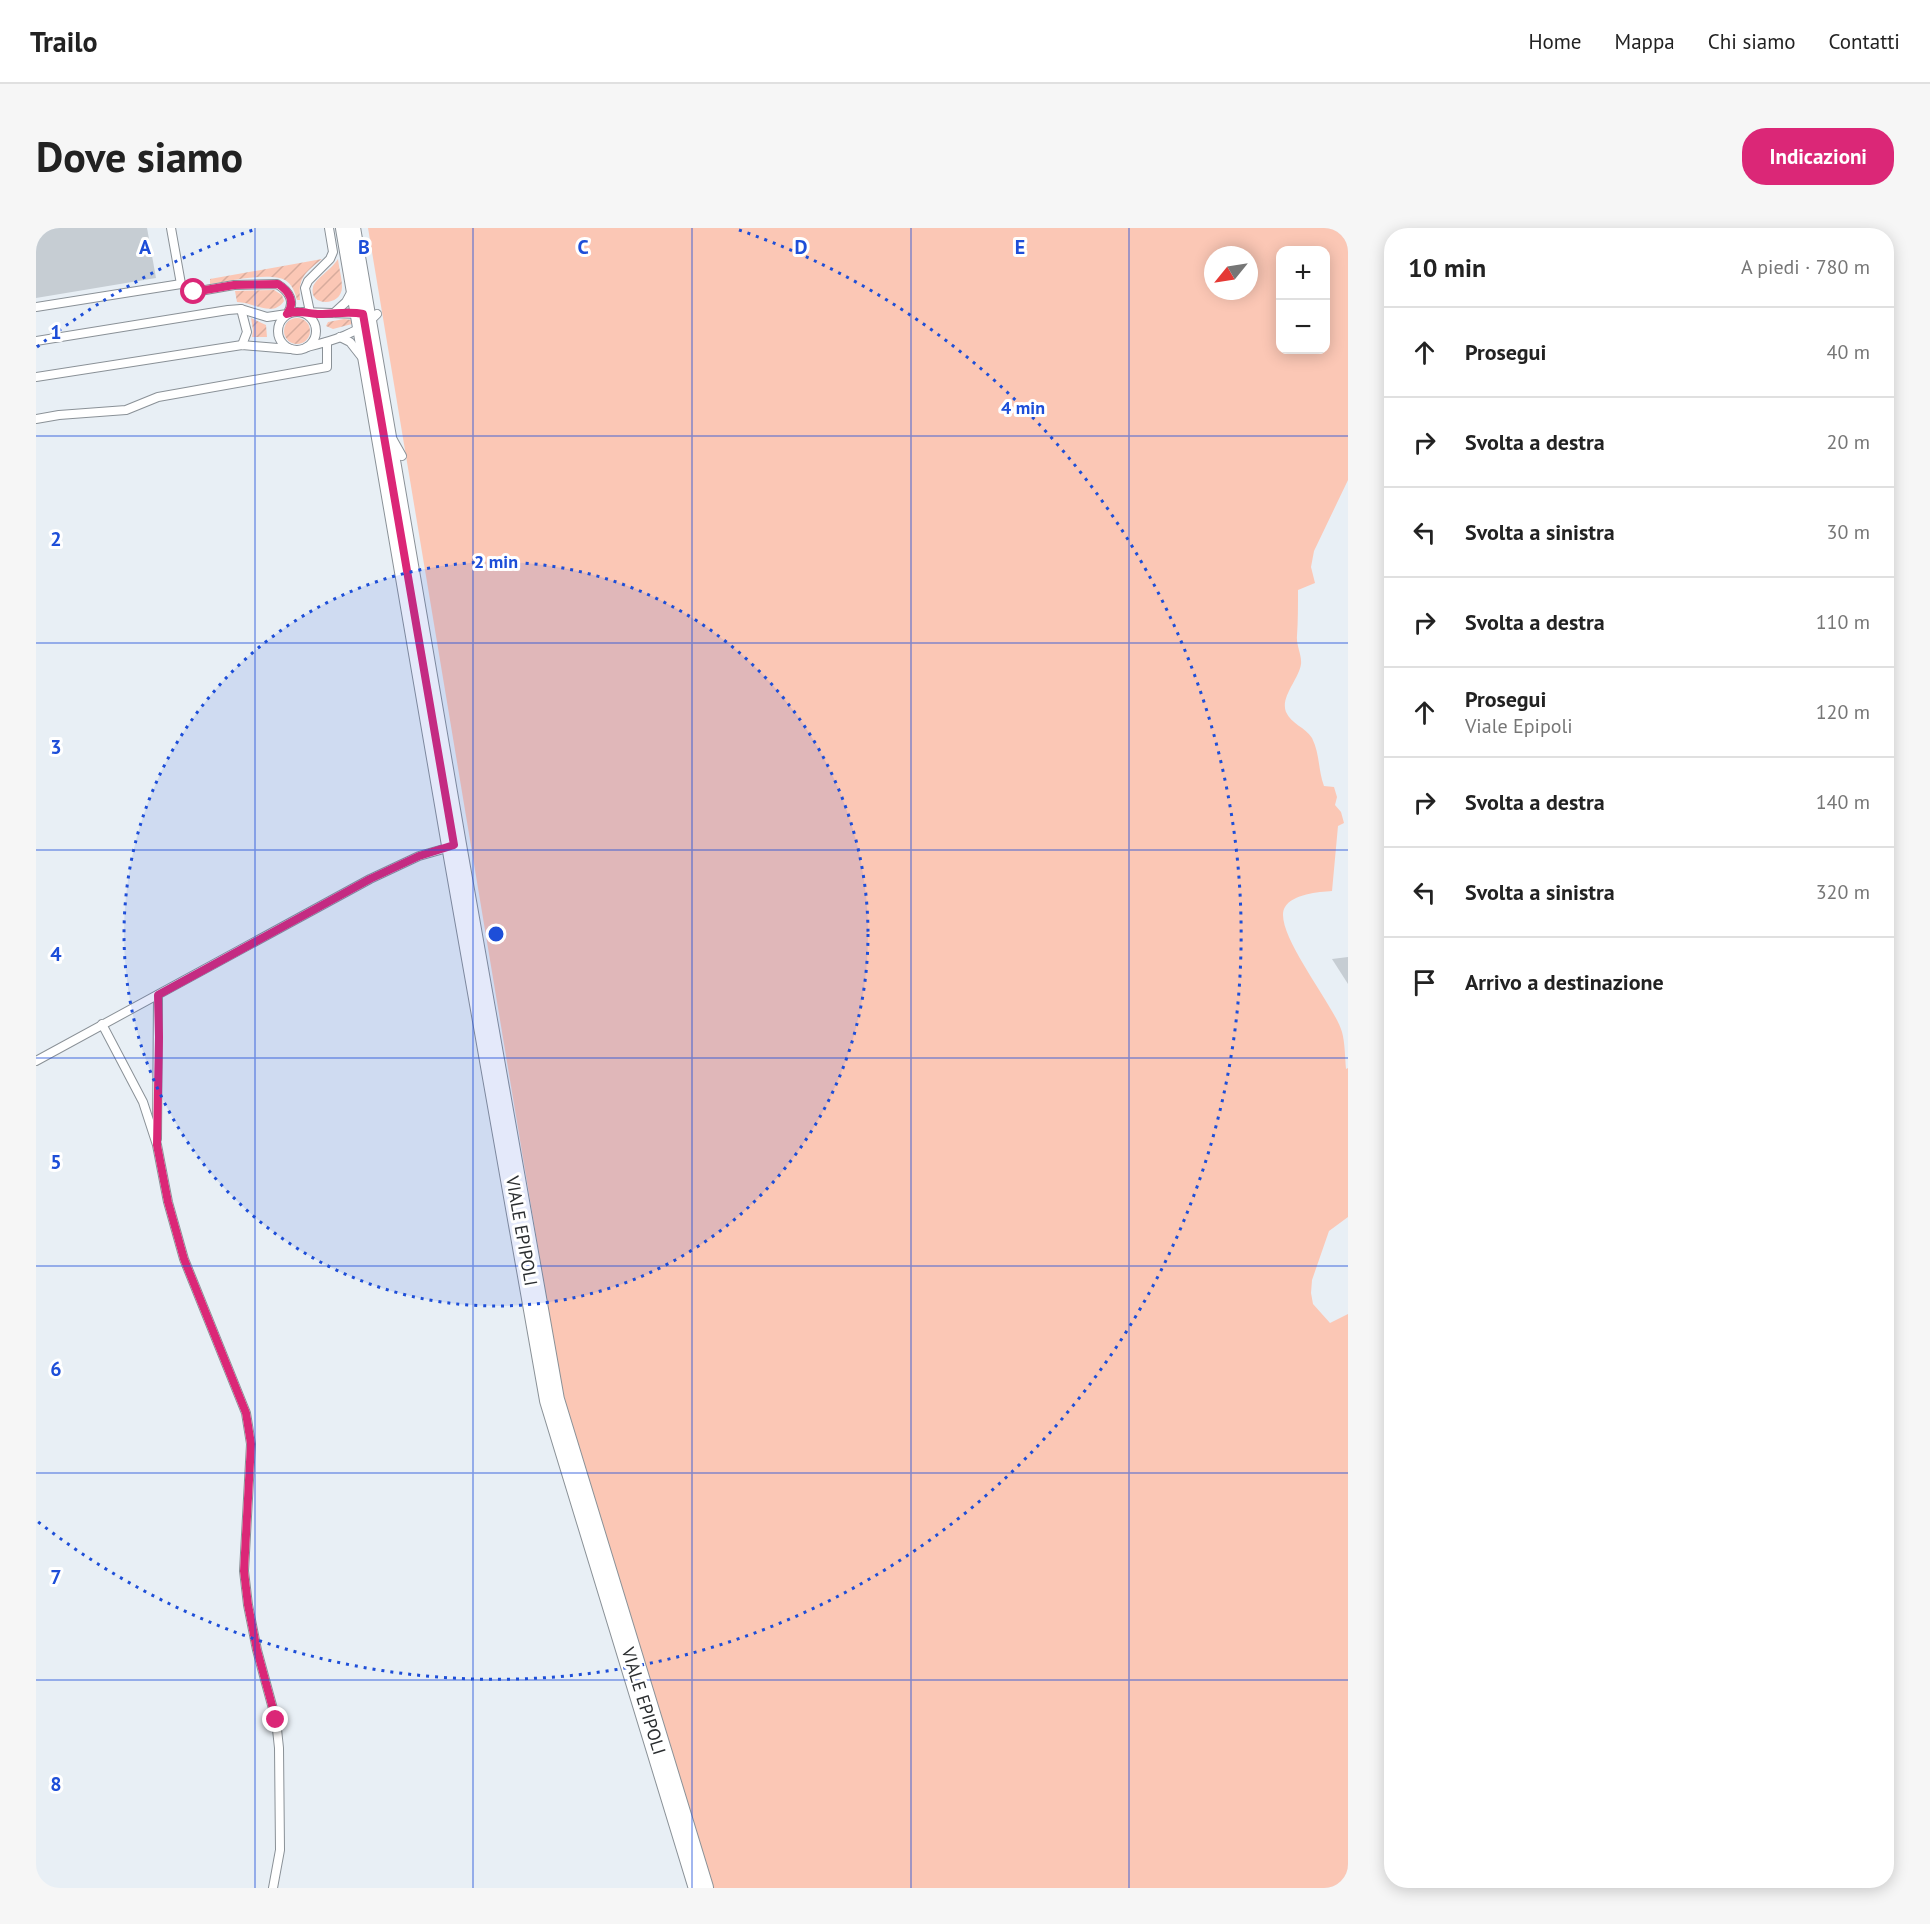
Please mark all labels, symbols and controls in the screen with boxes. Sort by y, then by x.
text: Trailo [30,23,97,60]
text: Home [1528,28,1582,55]
text: Mappa [1615,28,1675,55]
text: Chi siamo [1708,28,1796,55]
text: Contatti [1829,28,1900,55]
button: Indicazioni [1742,128,1894,185]
text: Dove siamo [36,129,243,184]
text: A [139,234,152,260]
text: B [358,234,370,260]
text: C [577,234,589,260]
text: D [795,234,808,260]
text: E [1015,234,1025,260]
north arrow [1204,246,1258,300]
map controls [1276,246,1330,354]
button: + [1276,246,1330,300]
text: 10 min [1408,251,1486,284]
text: A piedi · 780 m [1741,254,1870,280]
route start [180,278,206,304]
button: − [1276,300,1330,354]
text: 1 [50,319,62,345]
icon: ahead [1408,336,1441,369]
text: Prosegui [1465,338,1546,366]
text: 40 m [1827,339,1870,365]
text: 4 min [1001,396,1045,419]
icon: right [1408,426,1441,459]
text: Svolta a destra [1465,428,1605,456]
text: 20 m [1827,429,1870,455]
icon: left [1408,516,1441,549]
text: Svolta a sinistra [1465,518,1615,546]
text: 30 m [1827,519,1870,545]
text: 2 [50,526,62,552]
text: 2 min [474,550,518,573]
icon: right [1408,606,1441,639]
text: Svolta a destra [1465,608,1605,636]
text: 110 m [1816,609,1870,635]
text: Prosegui [1465,685,1546,713]
icon: ahead [1408,696,1441,729]
text: 120 m [1816,699,1870,725]
text: Viale Epipoli [1465,713,1573,739]
text: 3 [50,734,62,760]
icon: right [1408,786,1441,819]
text: Svolta a destra [1465,788,1605,816]
text: 140 m [1816,789,1870,815]
icon: left [1408,876,1441,909]
text: Svolta a sinistra [1465,878,1615,906]
text: 320 m [1816,879,1870,905]
centre of rings [486,924,506,944]
text: 4 [50,941,62,967]
icon: arrive [1408,966,1441,999]
text: Arrivo a destinazione [1465,968,1664,996]
text: 5 [50,1149,62,1175]
street label: VIALE EPIPOLI [501,1173,543,1288]
text: 6 [50,1356,62,1382]
text: 7 [50,1564,62,1590]
street label: VIALE EPIPOLI [616,1643,671,1758]
route end [262,1706,288,1732]
text: 8 [50,1771,62,1797]

